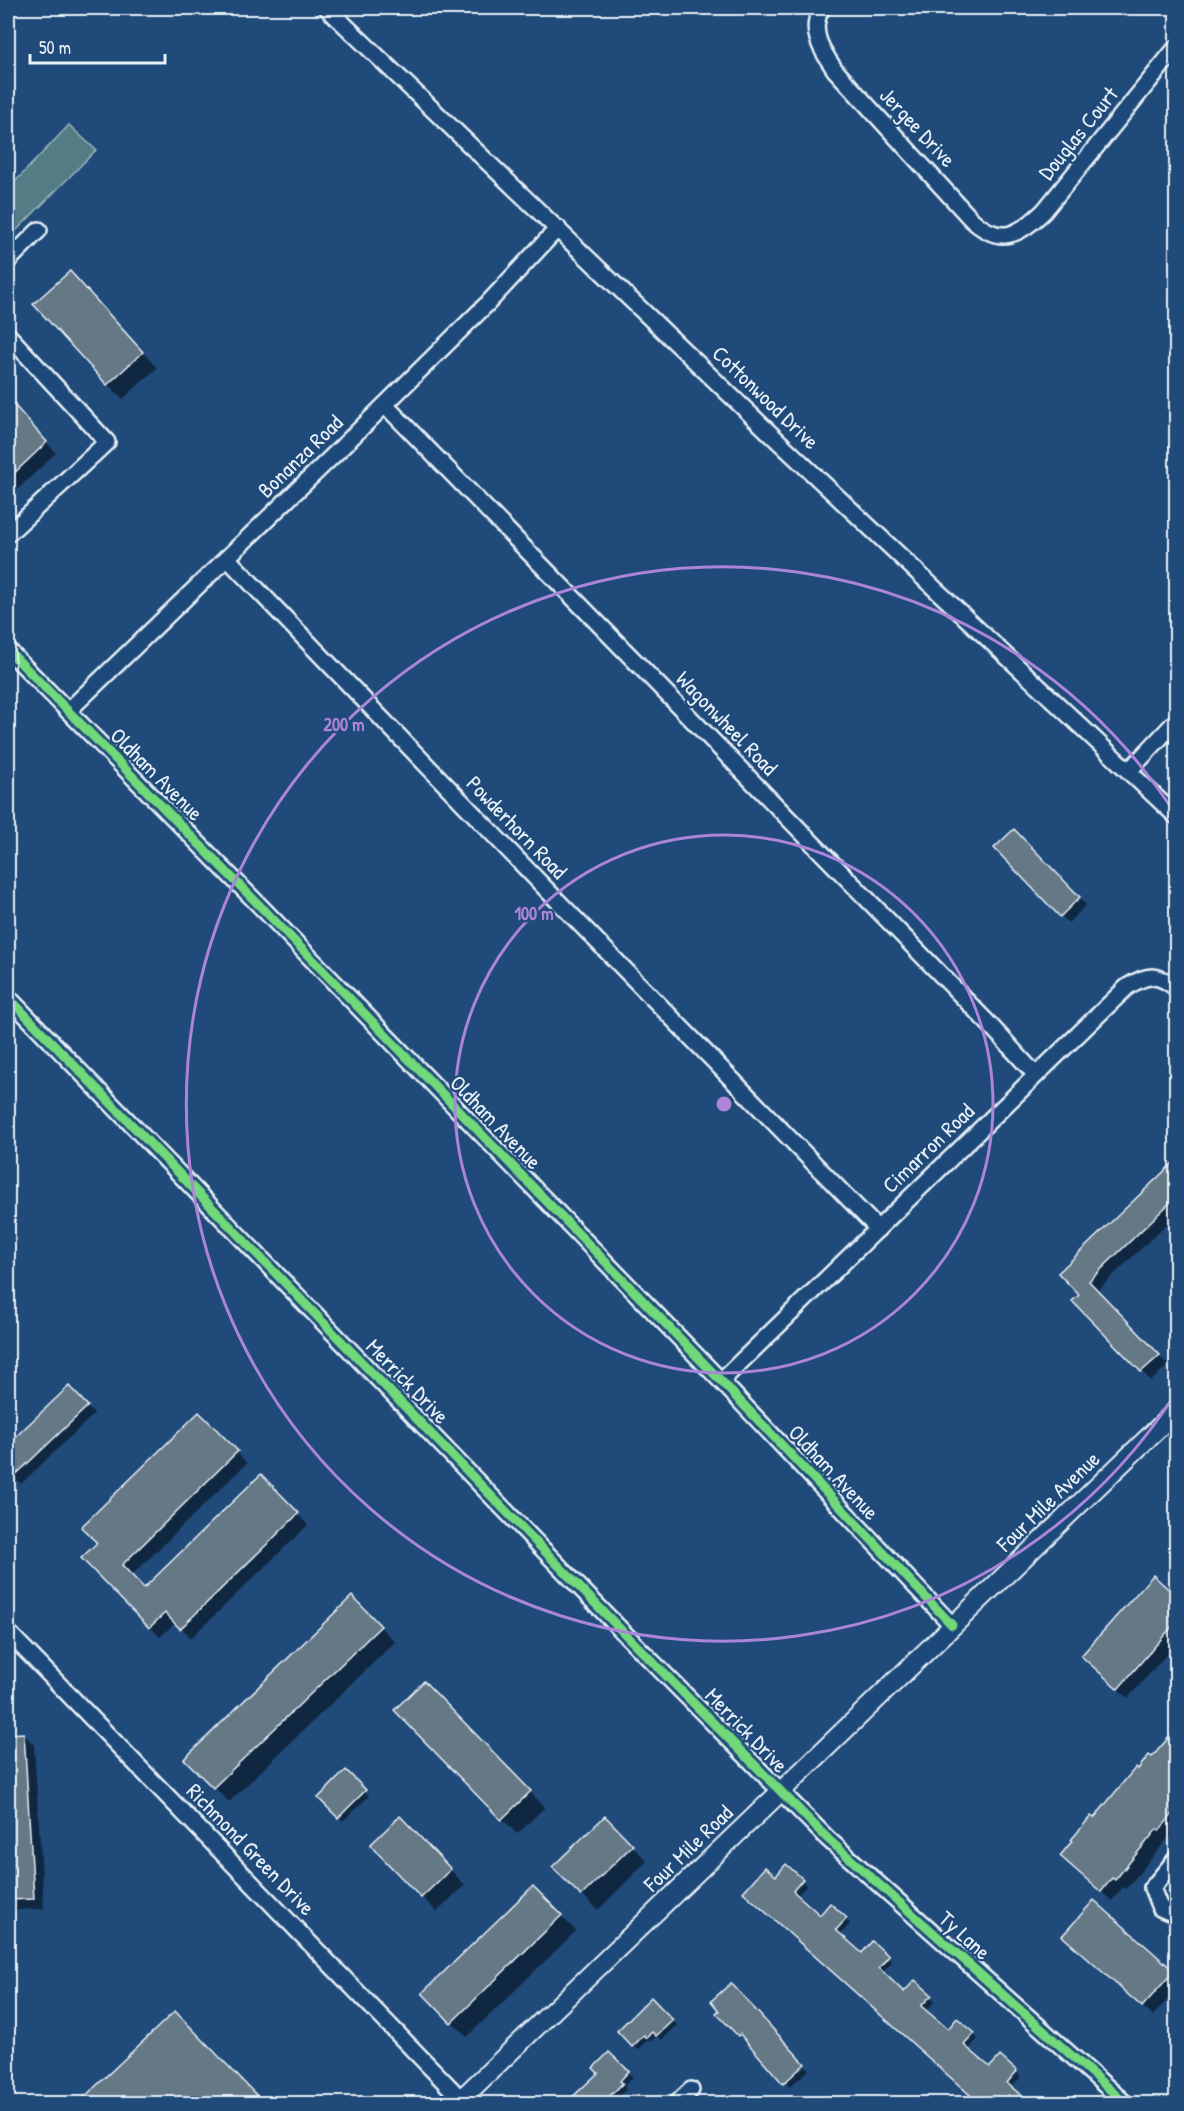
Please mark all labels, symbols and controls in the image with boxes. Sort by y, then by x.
scale bar [30,27,165,65]
text: 50 m [39,35,71,60]
street label: Douglas Court [1031,80,1125,186]
street label: Jergee Drive [873,81,963,174]
street label: Cottonwood Drive [706,338,826,456]
street label: Bonanza Road [251,408,349,504]
street label: Wagonwheel Road [669,664,785,782]
text: 200 m [324,712,364,737]
street label: Oldham Avenue [104,721,210,827]
street label: Powderhorn Road [460,769,574,886]
text: 100 m [514,901,554,926]
street label: Oldham Avenue [443,1068,549,1176]
centre of rings [714,1094,734,1114]
street label: Cimarron Road [875,1096,981,1200]
street label: Merrick Drive [360,1332,456,1430]
street label: Oldham Avenue [782,1418,886,1526]
street label: Four Mile Avenue [989,1444,1106,1559]
street label: Merrick Drive [699,1681,795,1779]
street label: Richmond Green Drive [180,1776,322,1922]
street label: Four Mile Road [636,1798,739,1899]
street label: Ty Lane [933,1904,998,1966]

